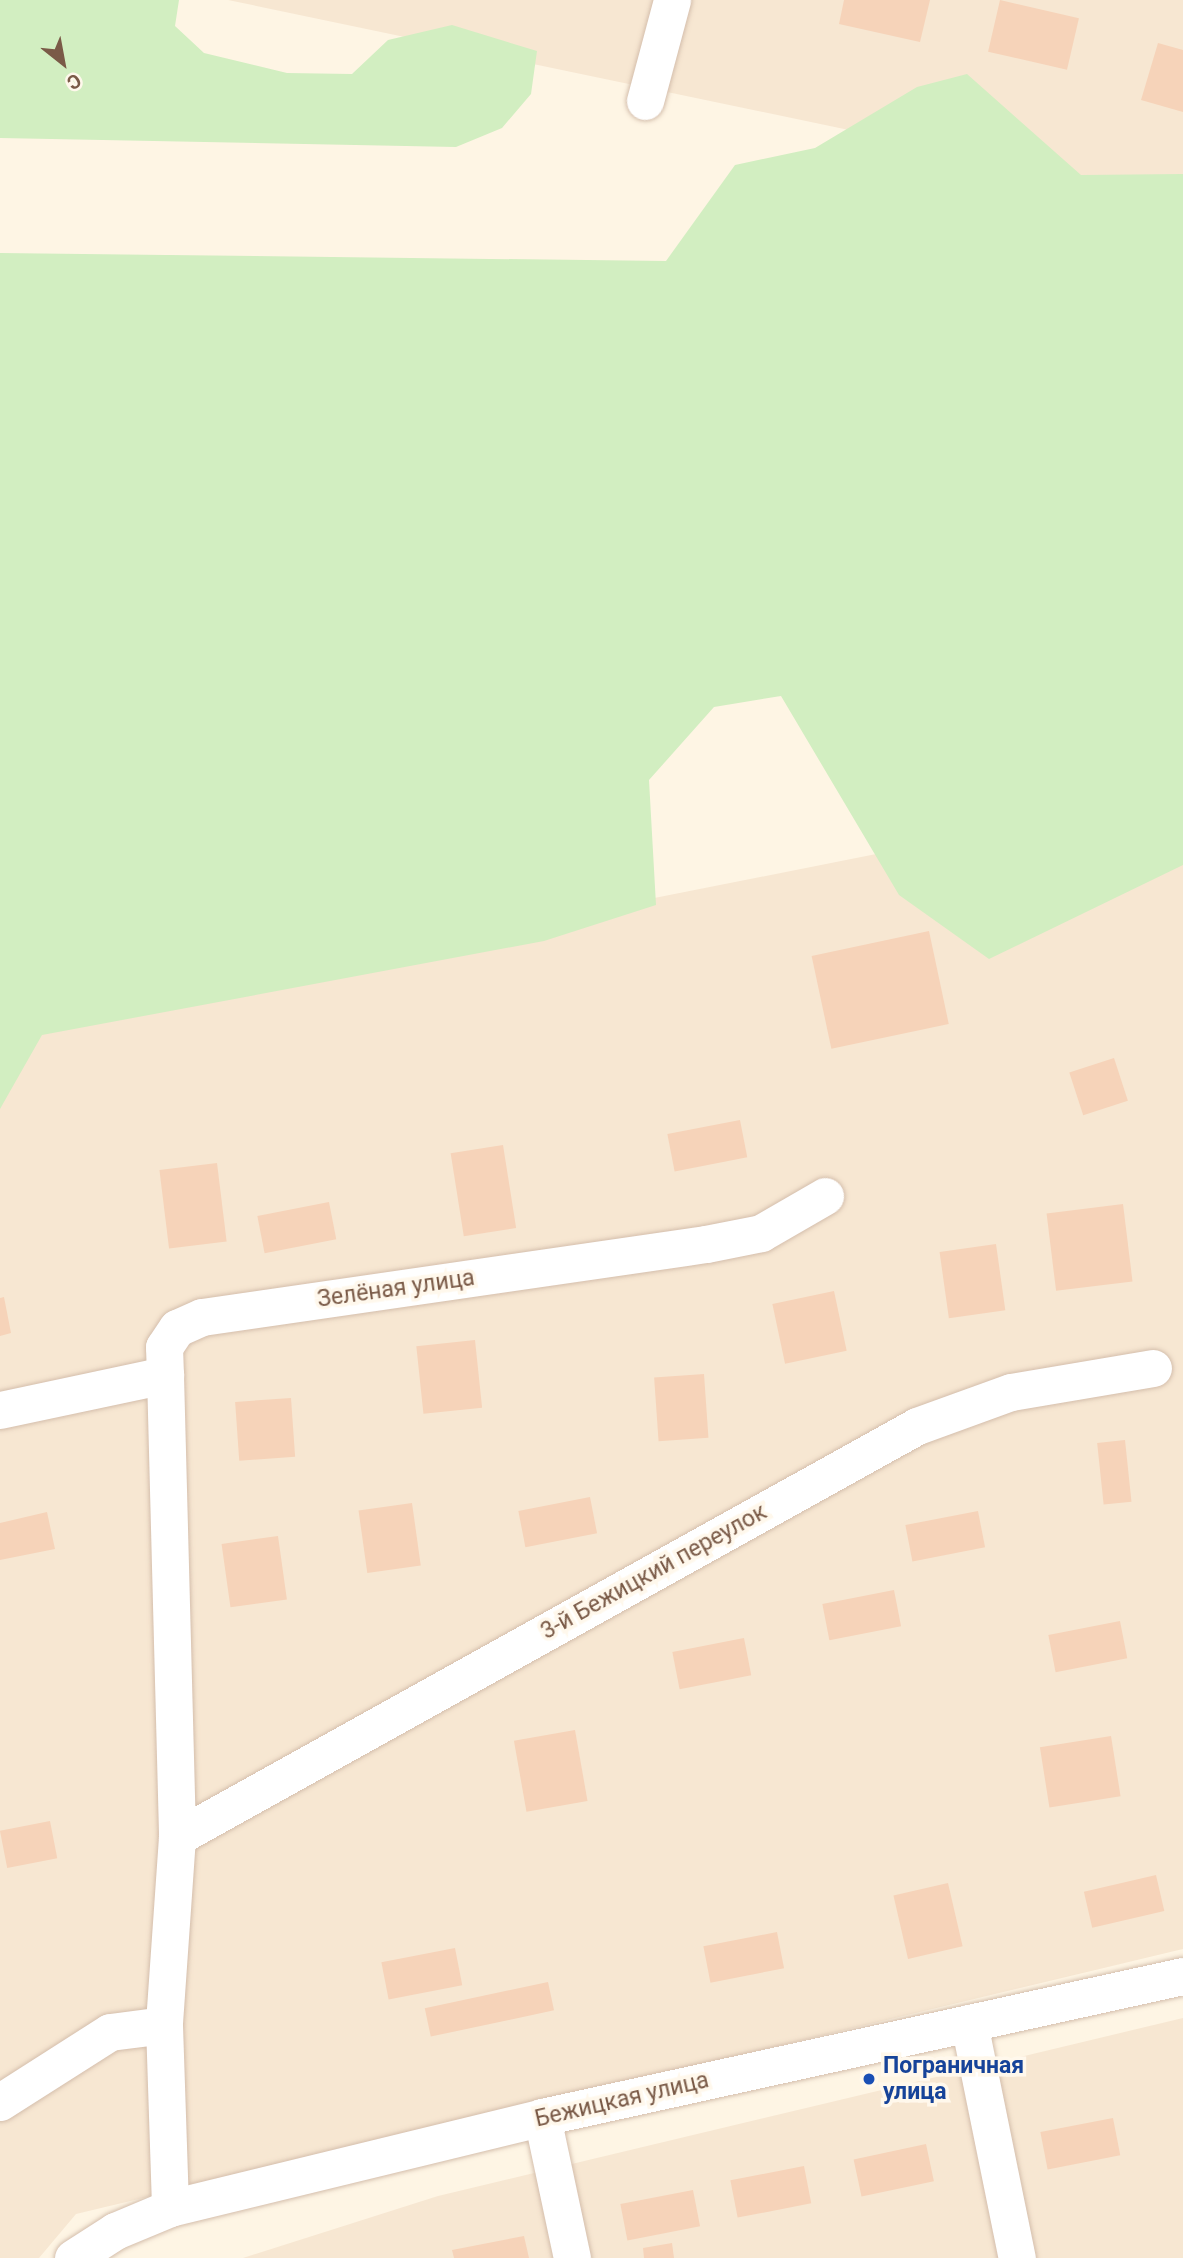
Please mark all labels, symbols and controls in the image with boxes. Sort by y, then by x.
north arrow [28,28,98,98]
text: С [63,68,85,94]
street label: Зелёная улица [316,1264,476,1314]
street label: 3-й Бежицкий переулок [536,1498,772,1646]
place label: Пограничная улица [883,2052,1024,2106]
street label: Бежицкая улица [532,2067,712,2133]
marker: Пограничная улица [861,2071,877,2087]

